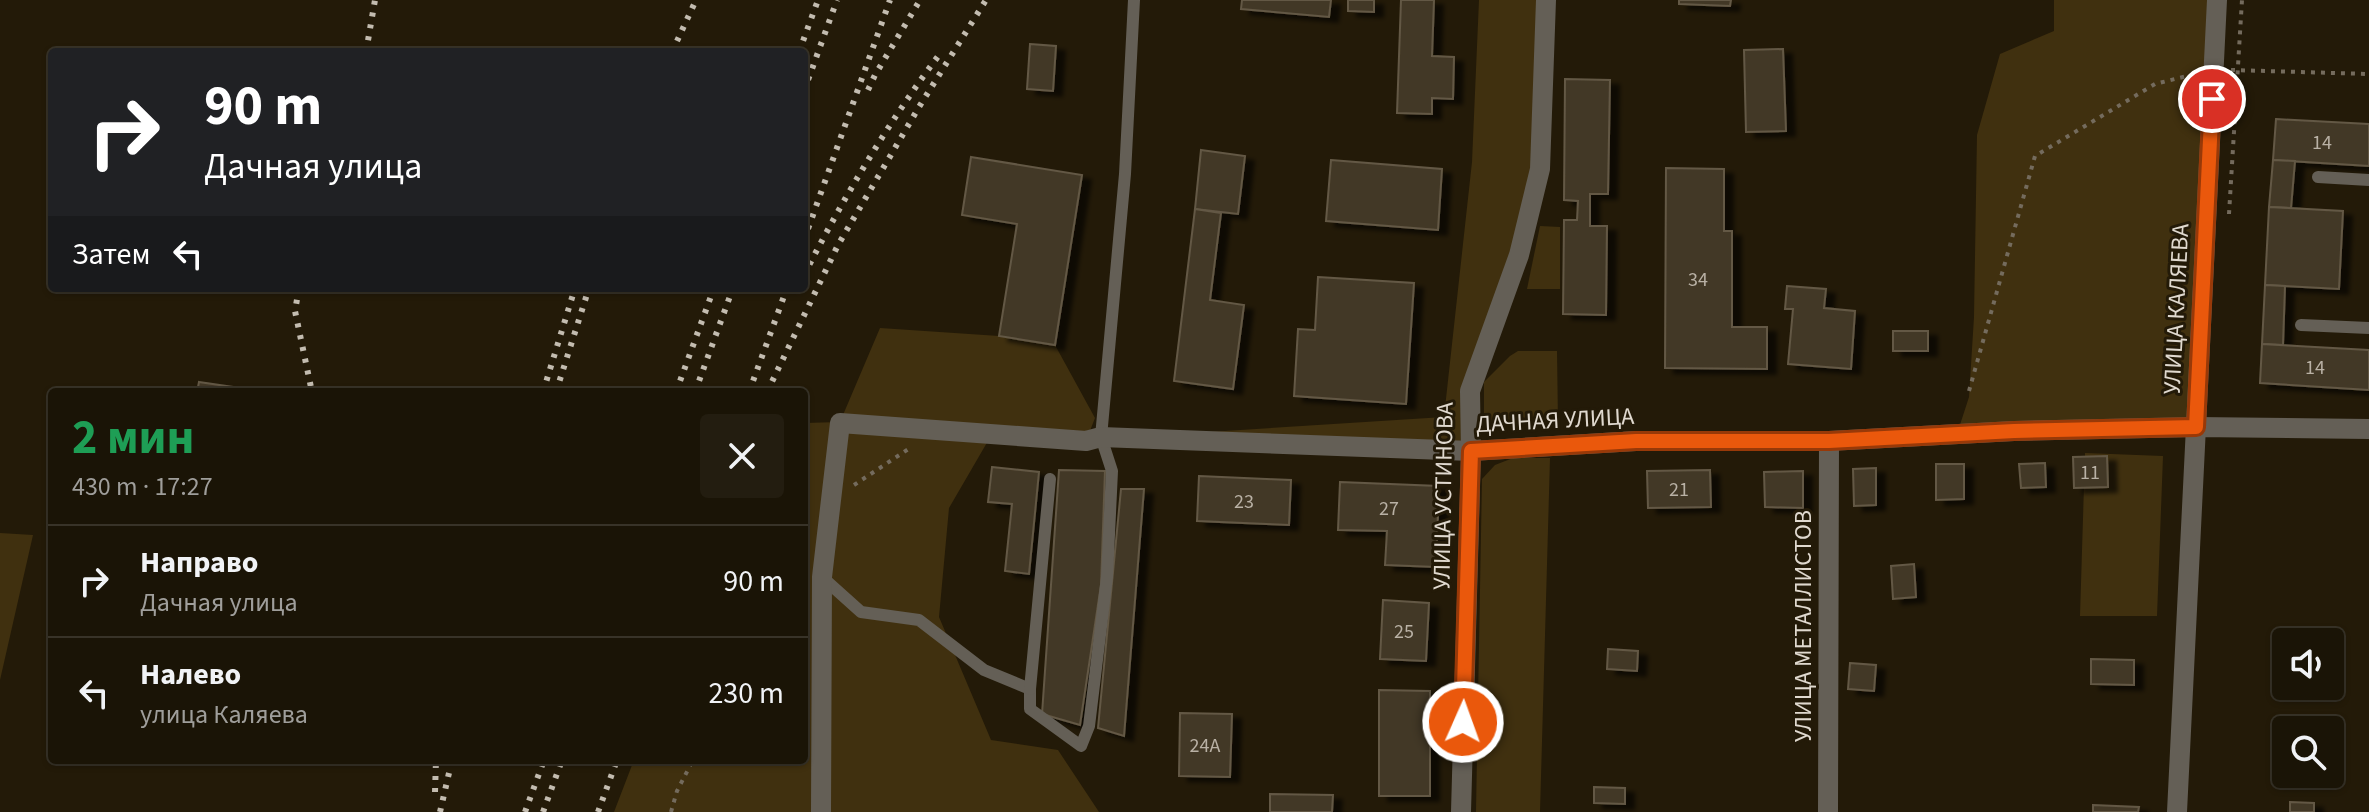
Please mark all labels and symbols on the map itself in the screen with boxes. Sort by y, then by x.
pin [2178,65,2246,133]
house number: 14 [2312,129,2332,157]
street label: УЛИЦА КАЛЯЕВА [2155,223,2198,395]
house number: 34 [1688,266,1708,294]
house number: 14 [2305,354,2325,382]
street label: ДАЧНАЯ УЛИЦА [1475,399,1635,442]
street label: УЛИЦА УСТИНОВА [1424,402,1463,590]
house number: 11 [2080,459,2100,487]
house number: 21 [1669,476,1689,504]
house number: 23 [1234,488,1254,516]
house number: 27 [1379,495,1399,523]
street label: УЛИЦА МЕТАЛЛИСТОВ [1786,510,1821,742]
house number: 25 [1394,618,1414,646]
position arrow [1421,680,1505,764]
house number: 24А [1190,732,1220,760]

